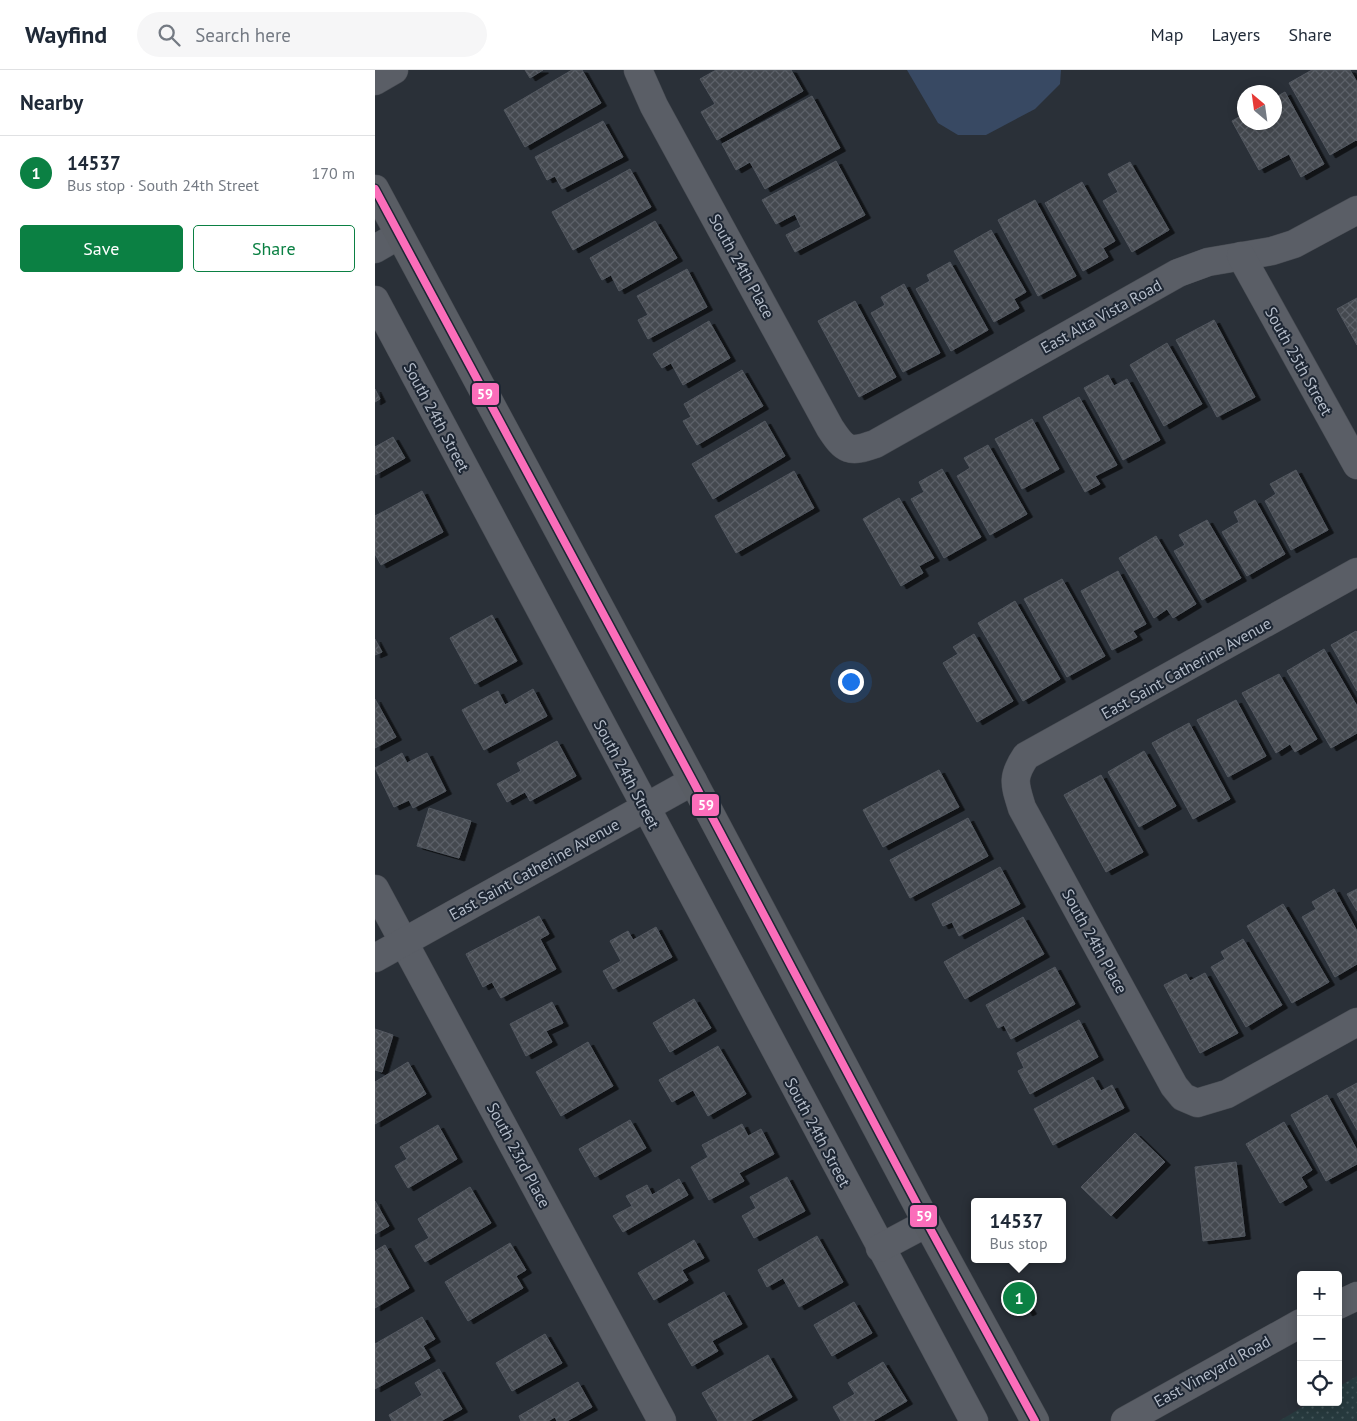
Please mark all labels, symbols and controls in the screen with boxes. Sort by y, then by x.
search box [137,12,487,57]
text: Wayfind [25,19,107,50]
icon: search [155,21,183,49]
text: Search here [195,23,291,47]
text: Map [1151,23,1183,46]
text: Layers [1211,23,1260,46]
text: Share [1288,23,1332,46]
north arrow [1237,85,1282,130]
text: Nearby [20,89,83,116]
text: 14537 [67,151,121,175]
text: 1 [31,163,41,183]
text: 170 m [312,163,355,183]
text: Bus stop · South 24th Street [67,175,259,195]
street label: South 24th Place [705,210,779,322]
button: Save [20,225,183,272]
button: Share [193,225,355,272]
street label: East Alta Vista Road [1037,274,1165,358]
street label: South 25th Street [1261,303,1337,419]
street label: South 24th Street [400,359,474,476]
line badge: 59 [471,382,500,406]
text: 59 [477,385,493,403]
street label: East Saint Catherine Avenue [1097,613,1275,723]
your location [838,669,864,695]
street label: South 24th Street [590,716,664,833]
line badge: 59 [691,793,720,817]
text: 59 [698,796,714,814]
street label: East Saint Catherine Avenue [445,814,623,924]
street label: South 24th Place [1058,885,1132,997]
street label: South 24th Street [781,1074,855,1191]
street label: South 23rd Place [483,1099,555,1211]
popup [971,1198,1066,1263]
line badge: 59 [909,1204,938,1228]
text: 59 [916,1207,932,1225]
text: 14537 [989,1209,1043,1233]
text: Bus stop [989,1233,1048,1253]
map controls [1297,1271,1342,1406]
button: + [1297,1271,1342,1316]
pin: 1 [1003,1279,1035,1317]
button: − [1297,1316,1342,1361]
street label: East Vineyard Road [1150,1331,1274,1411]
button: locate [1297,1361,1342,1406]

